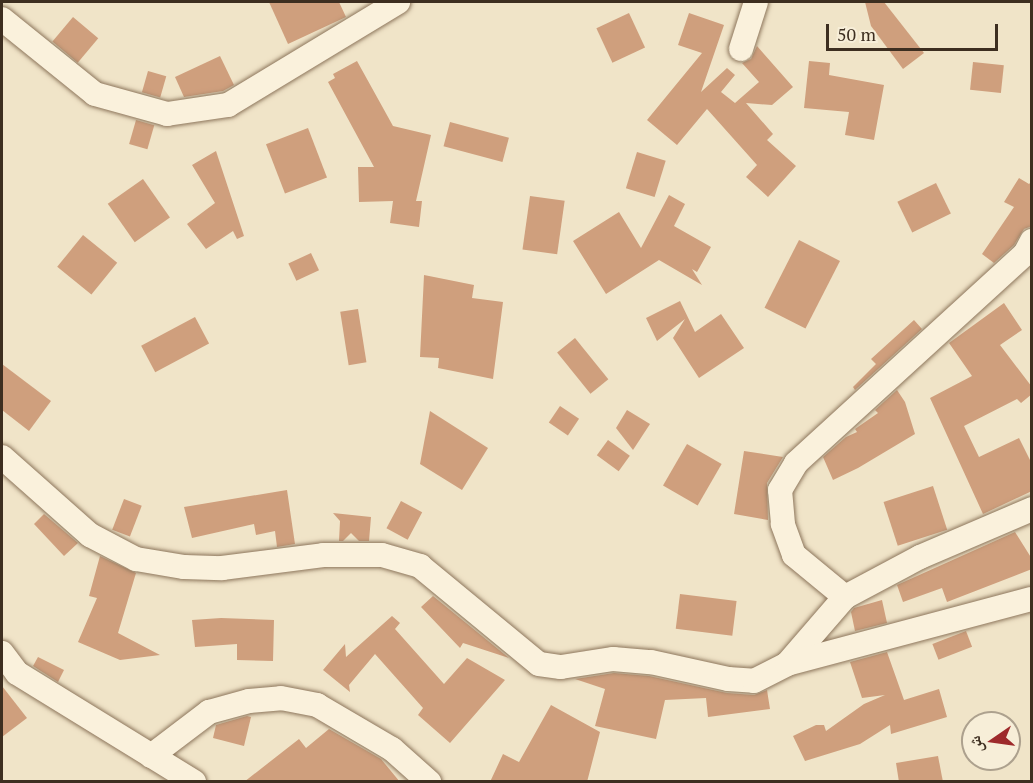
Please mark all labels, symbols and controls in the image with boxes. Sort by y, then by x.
scale bar [829,12,1002,50]
text: 50 m [837,22,876,46]
north arrow [961,711,1021,771]
text: ش [963,734,988,755]

